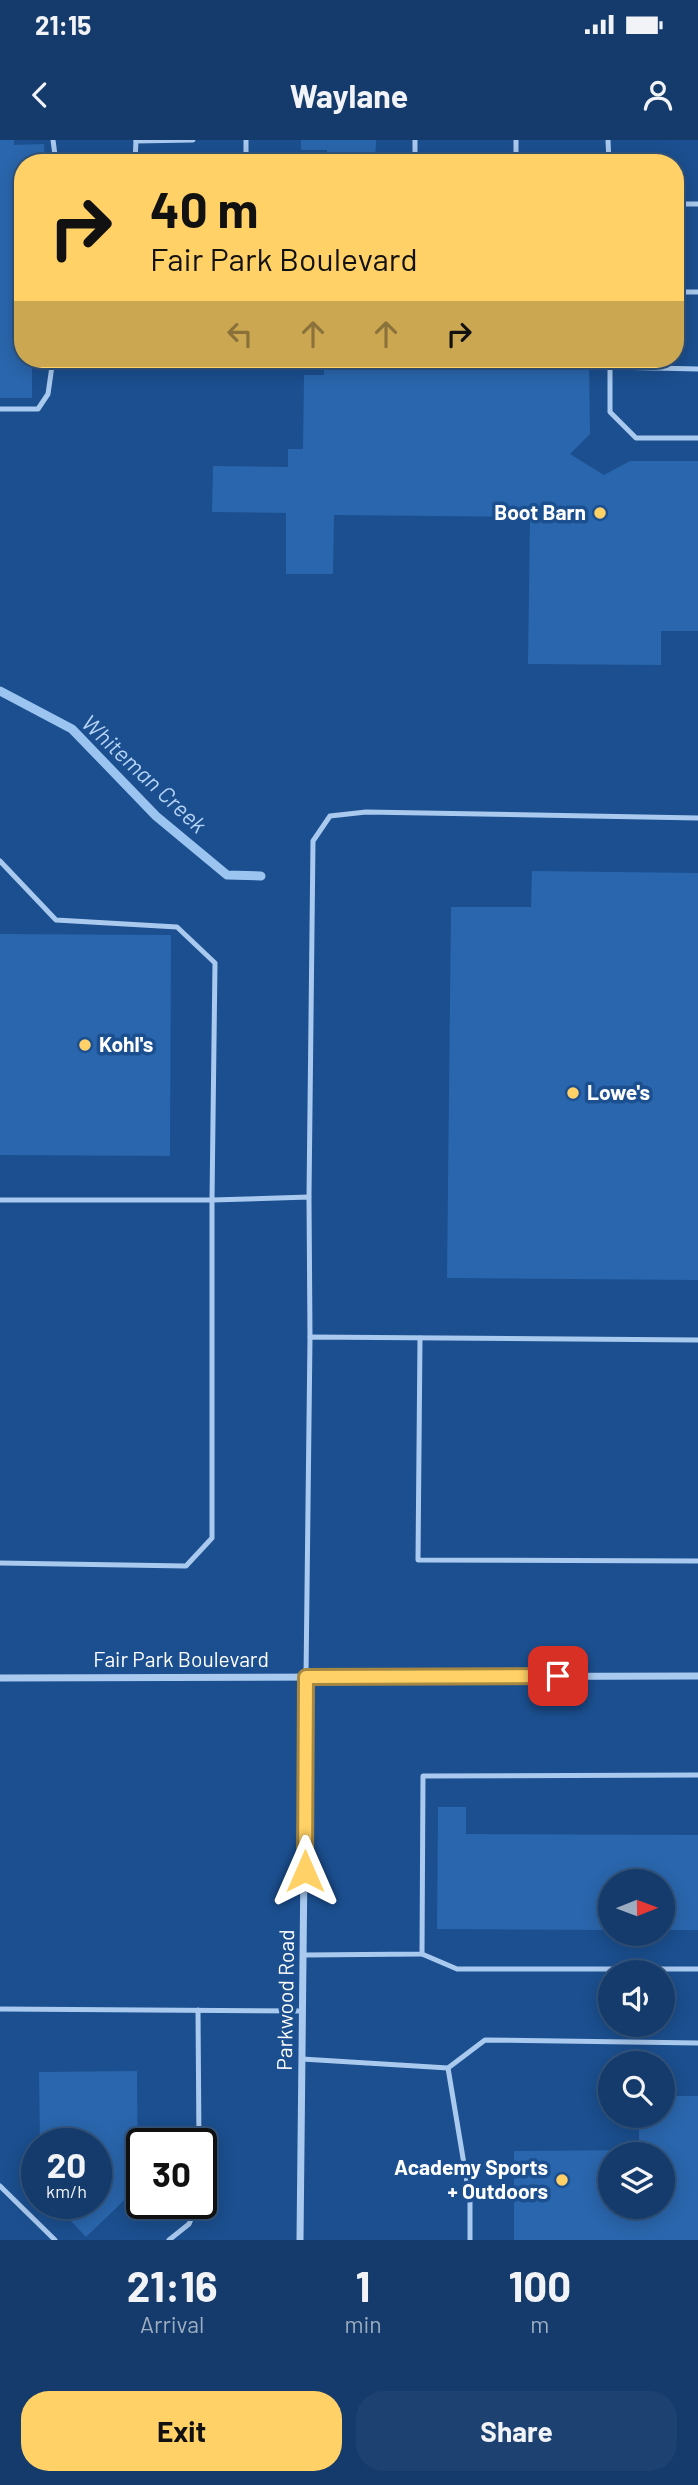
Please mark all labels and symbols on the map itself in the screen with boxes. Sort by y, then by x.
place label: Boot Barn [494,499,586,524]
marker: Boot Barn [592,505,608,521]
water label: Whiteman Creek [76,708,213,838]
place label: Kohl's [99,1031,153,1056]
marker: Kohl's [77,1037,93,1053]
place label: Lowe's [587,1079,650,1104]
marker: Lowe's [565,1085,581,1101]
street label: Fair Park Boulevard [93,1646,269,1671]
pin [528,1646,588,1706]
position arrow [268,1834,342,1908]
north arrow [598,1869,676,1946]
street label: Parkwood Road [271,1929,298,2071]
speed limit sign: 30 [126,2128,217,2219]
place label: Academy Sports + Outdoors [394,2154,548,2203]
marker: Academy Sports + Outdoors [554,2172,570,2188]

